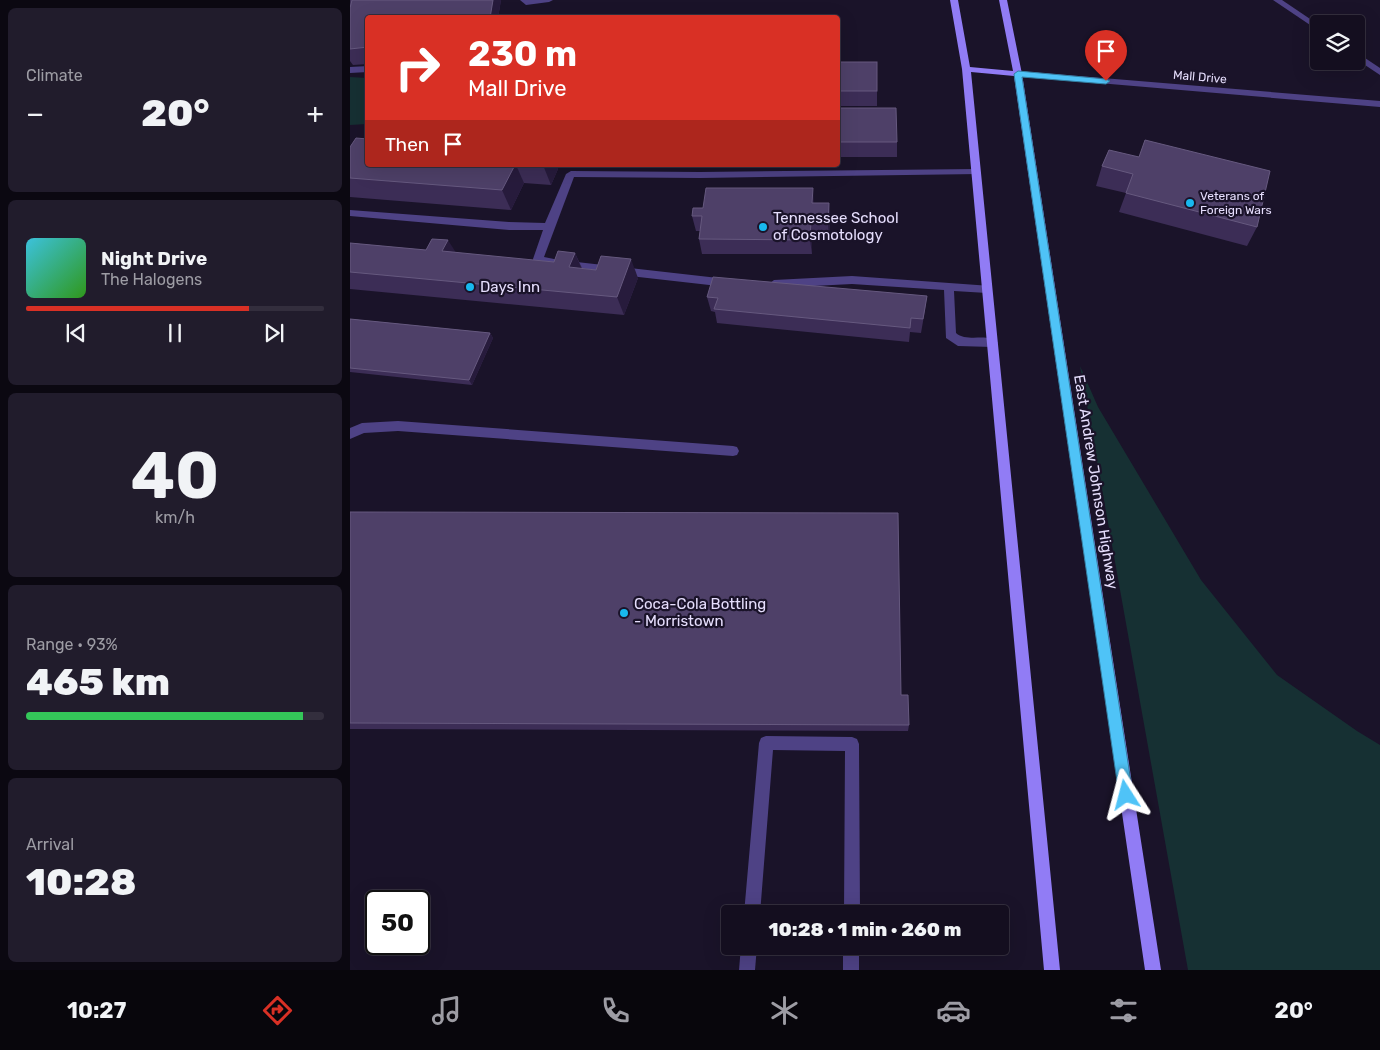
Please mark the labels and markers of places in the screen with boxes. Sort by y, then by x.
pin [1085,30,1127,81]
place label: Veterans of Foreign Wars [1200,189,1272,217]
marker: Veterans of Foreign Wars [1184,197,1196,209]
place label: Tennessee School of Cosmotology [773,209,899,244]
marker: Tennessee School of Cosmotology [757,221,769,233]
place label: Days Inn [480,278,540,296]
marker: Days Inn [464,281,476,293]
place label: Coca-Cola Bottling - Morristown [634,595,766,630]
marker: Coca-Cola Bottling - Morristown [618,607,630,619]

